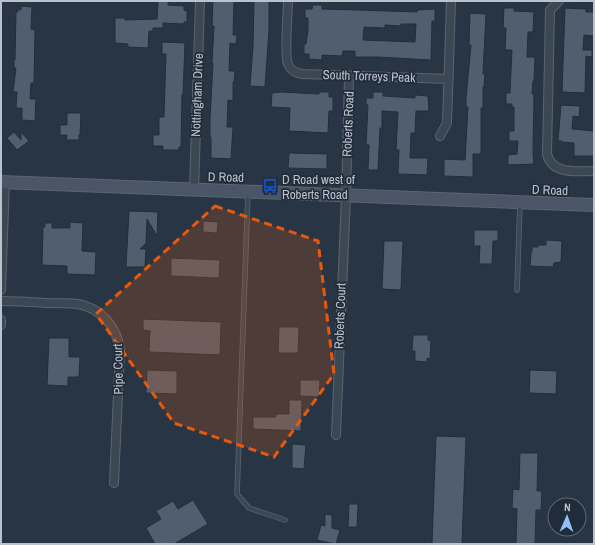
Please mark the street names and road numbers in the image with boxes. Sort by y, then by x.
street label: Nottingham Drive [187,53,207,137]
street label: South Torreys Peak [322,66,416,86]
street label: Roberts Road [338,91,358,157]
street label: D Road [208,168,244,186]
street label: D Road [532,181,568,199]
street label: Roberts Court [330,283,350,349]
street label: Pipe Court [109,343,127,395]

